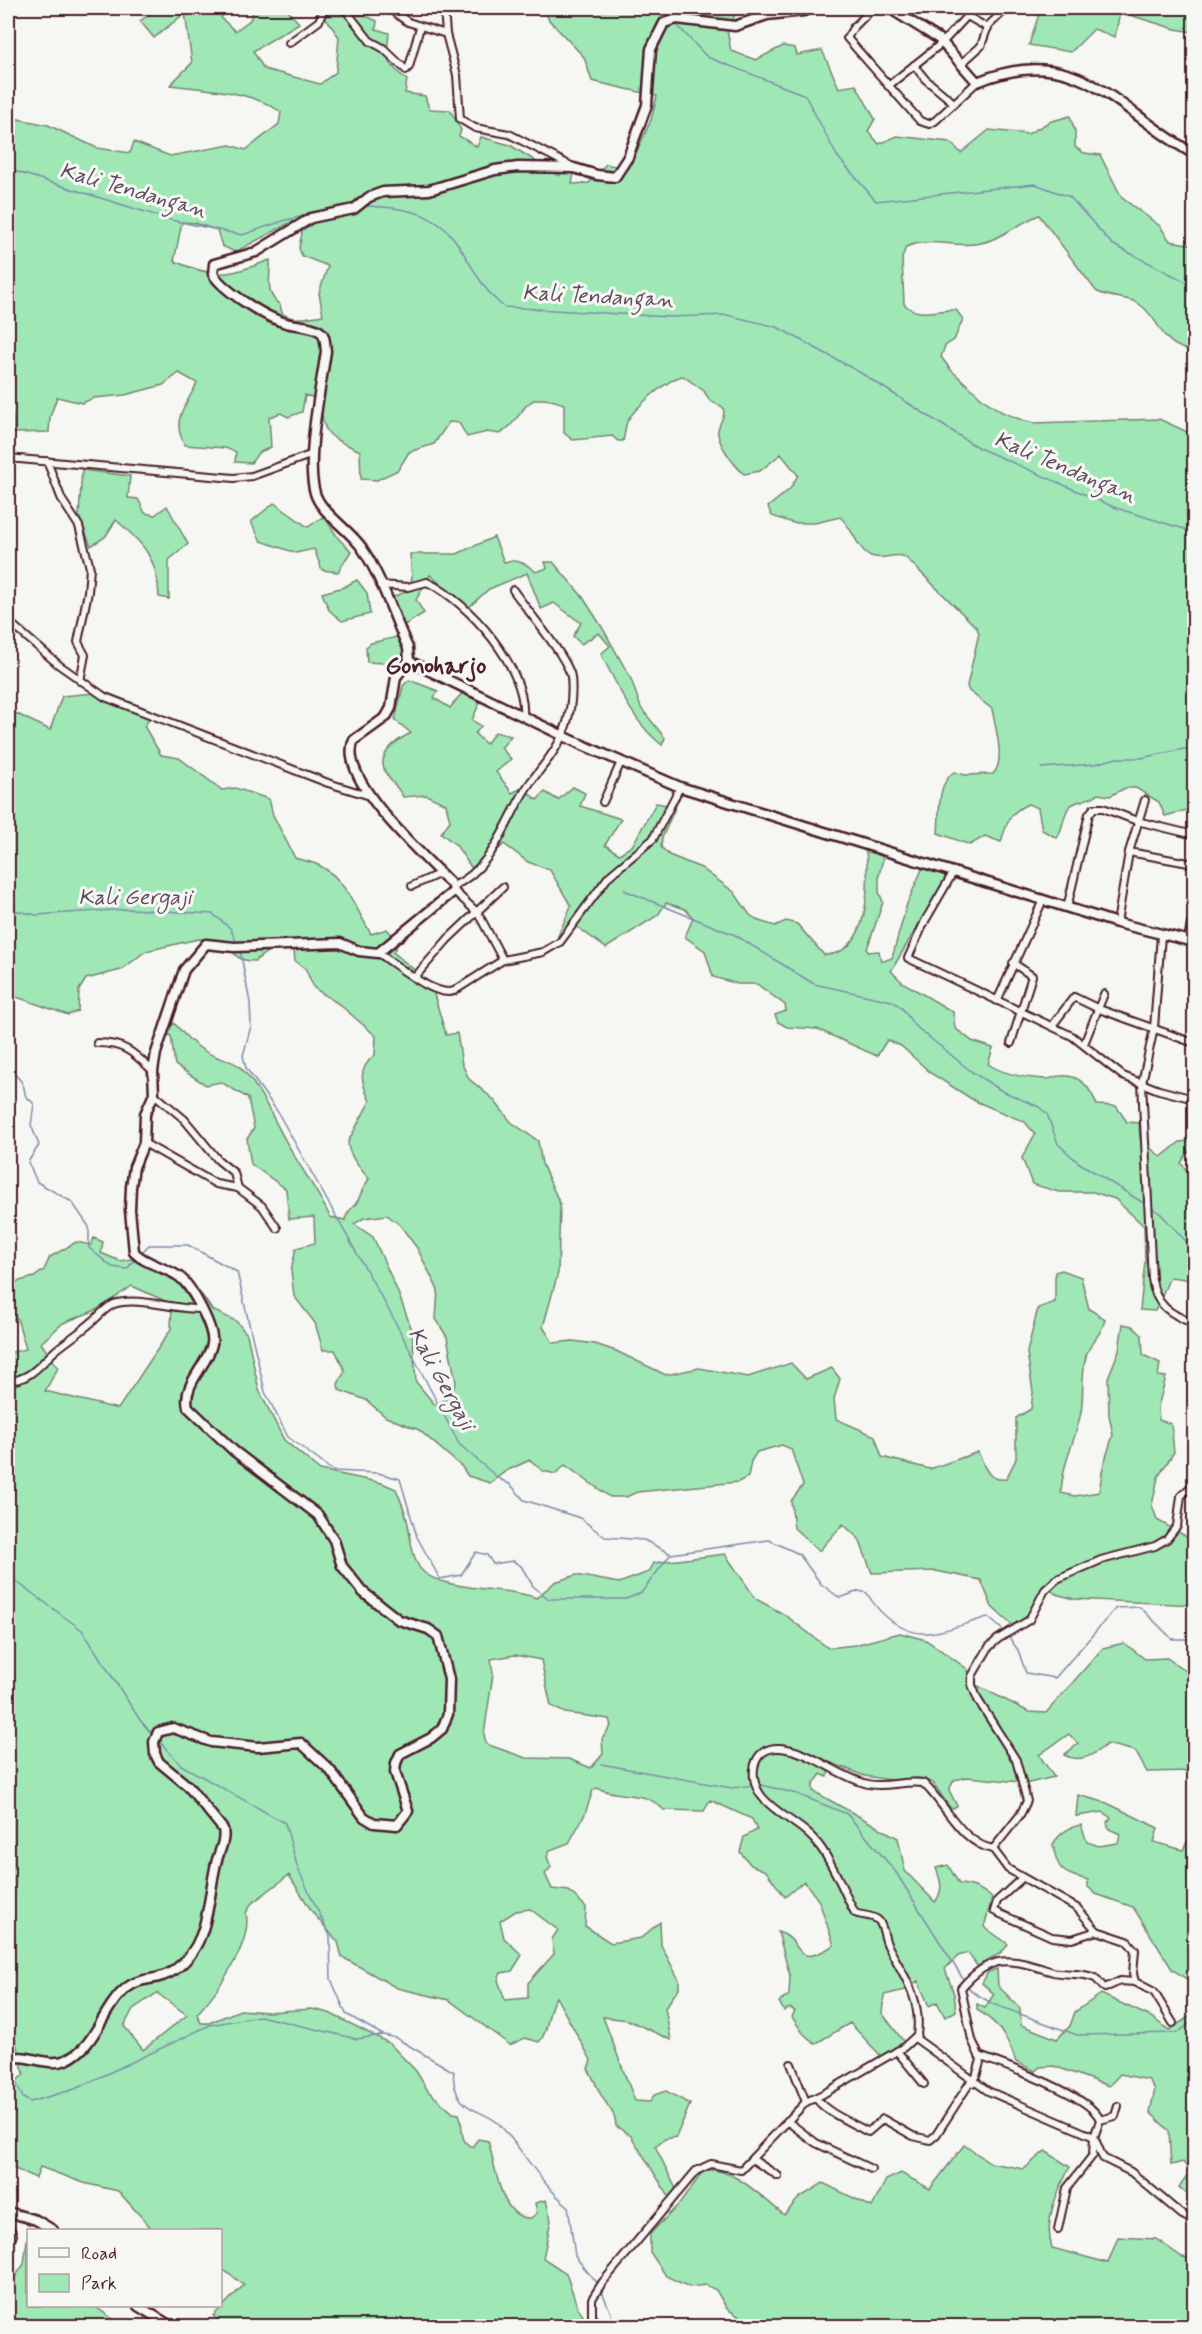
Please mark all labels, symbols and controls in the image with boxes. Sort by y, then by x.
water label: Kali Tendangan [56,157,210,228]
water label: Kali Tendangan [522,279,674,318]
water label: Kali Tendangan [989,426,1140,513]
district label: Gonoharjo [385,651,487,682]
water label: Kali Gergaji [78,884,195,914]
water label: Kali Gergaji [400,1323,482,1439]
legend [27,2229,222,2307]
text: Road [81,2242,117,2266]
text: Park [81,2272,117,2296]

